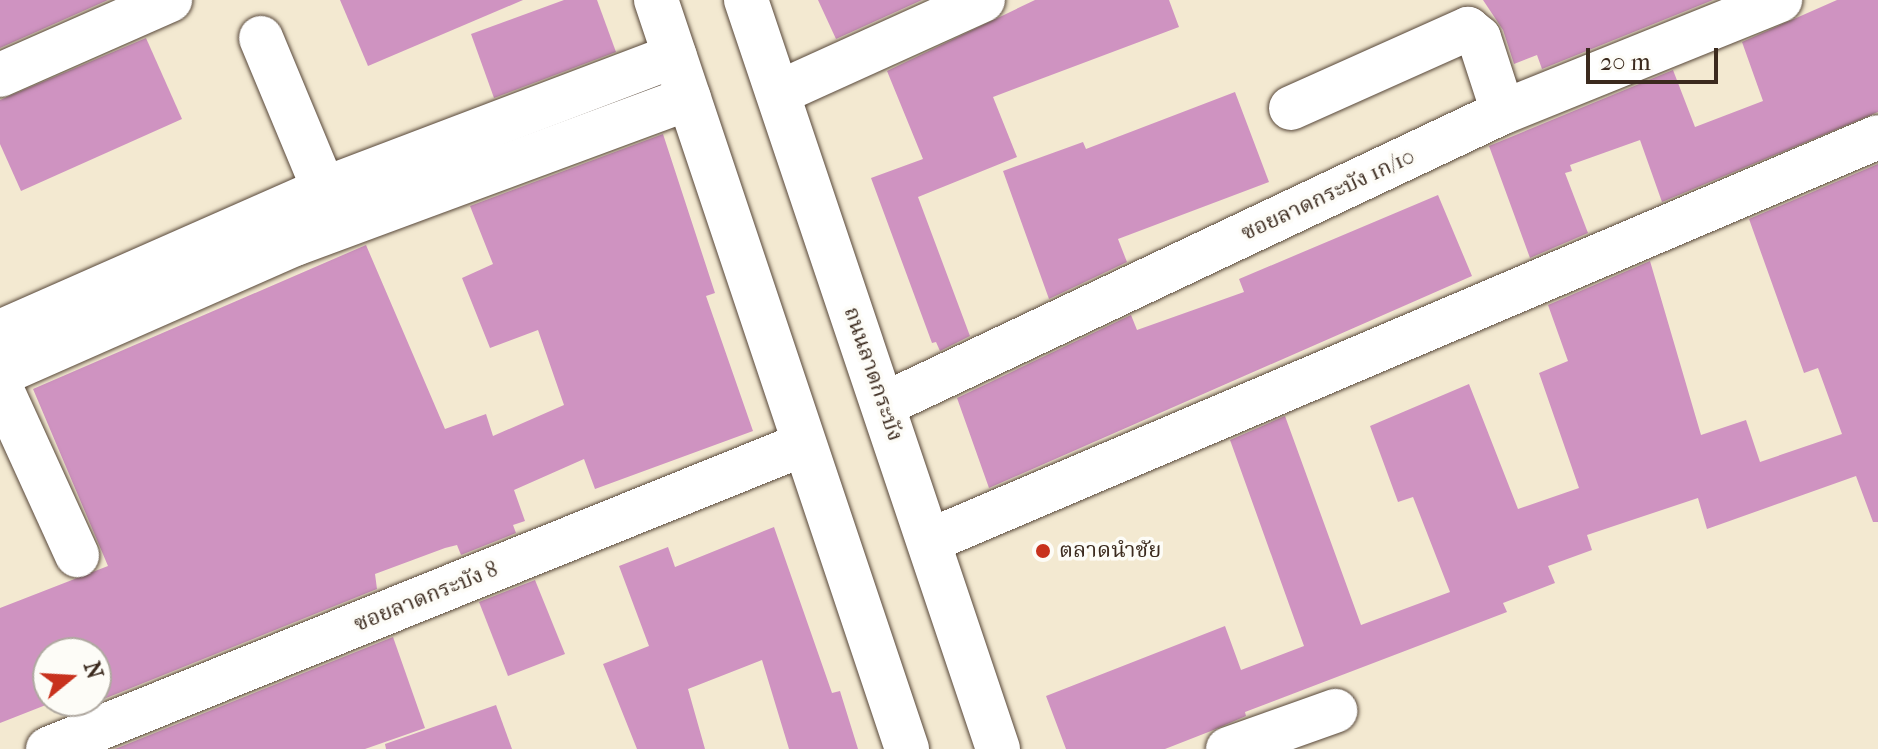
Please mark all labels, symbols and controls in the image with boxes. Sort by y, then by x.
scale bar [1590,32,1722,82]
text: 20 m [1600,48,1651,76]
street label: ซอยลาดกระบัง 1ก/10 [1237,143,1419,247]
street label: ถนนลาดกระบัง [838,303,908,445]
place label: ตลาดนำชัย [1059,538,1161,564]
marker: ตลาดนำชัย [1034,542,1052,560]
street label: ซอยลาดกระบัง 8 [350,556,502,638]
north arrow [32,637,112,717]
text: N [78,658,108,682]

